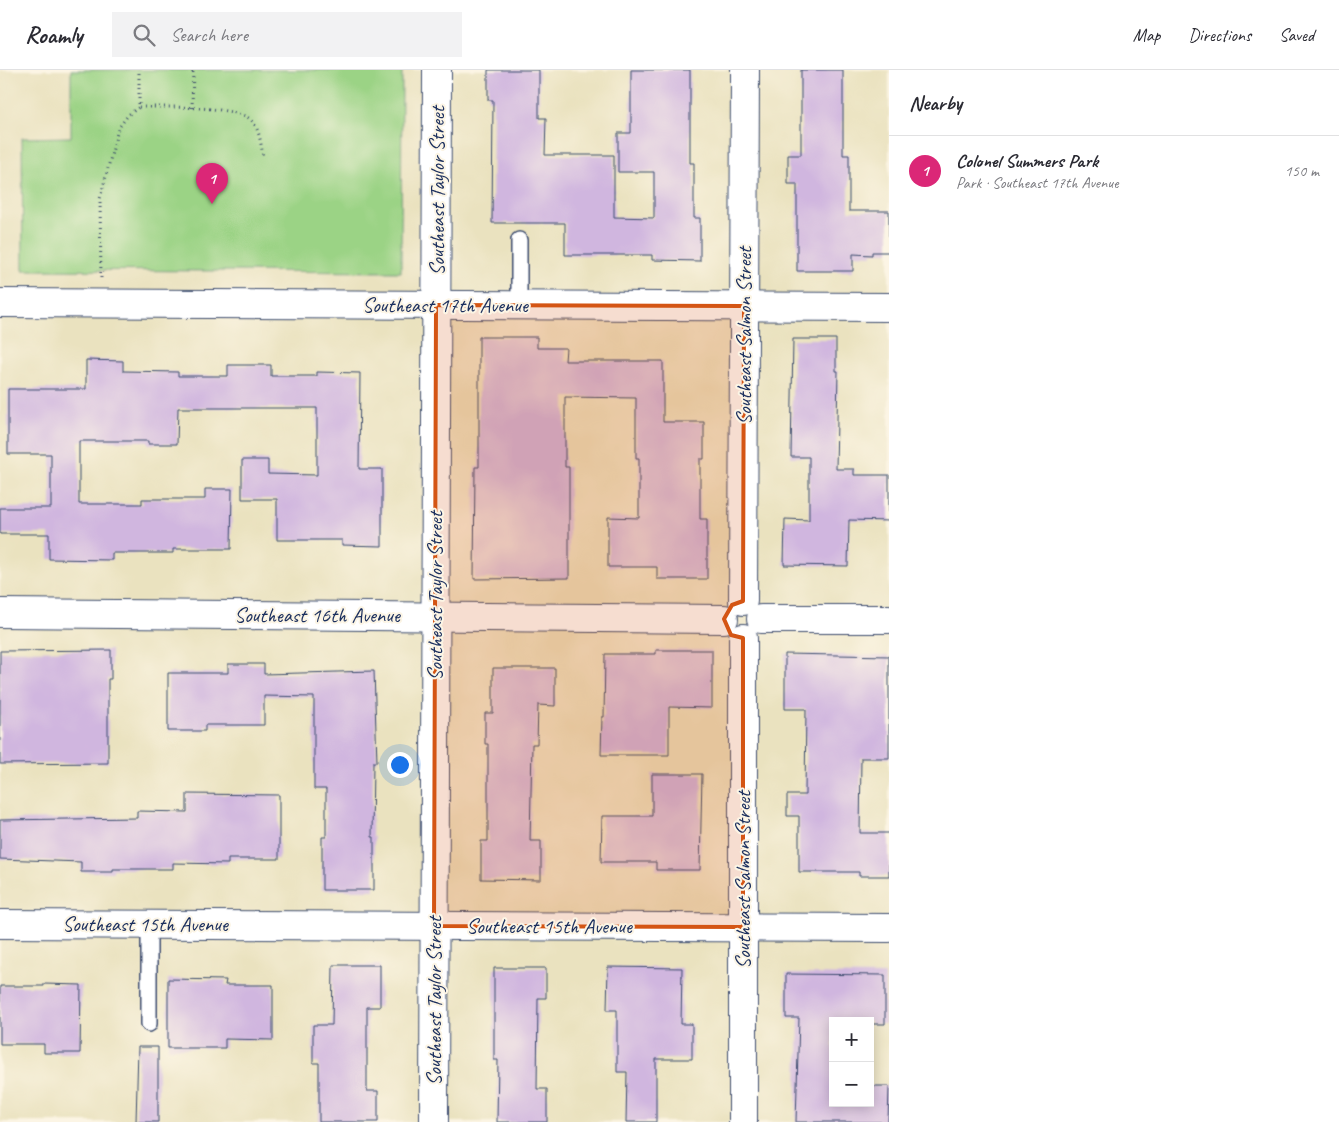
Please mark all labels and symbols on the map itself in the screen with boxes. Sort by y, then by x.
street label: Southeast Taylor Street [424,104,450,276]
pin: 1 [196,163,228,204]
street label: Southeast Salmon Street [731,245,757,425]
street label: Southeast 17th Avenue [362,292,529,318]
street label: Southeast Taylor Street [422,509,448,681]
street label: Southeast 16th Avenue [234,602,401,628]
your location [387,752,413,778]
street label: Southeast Salmon Street [730,789,756,969]
street label: Southeast 15th Avenue [62,911,229,937]
street label: Southeast 15th Avenue [466,913,633,939]
street label: Southeast Taylor Street [421,914,447,1086]

